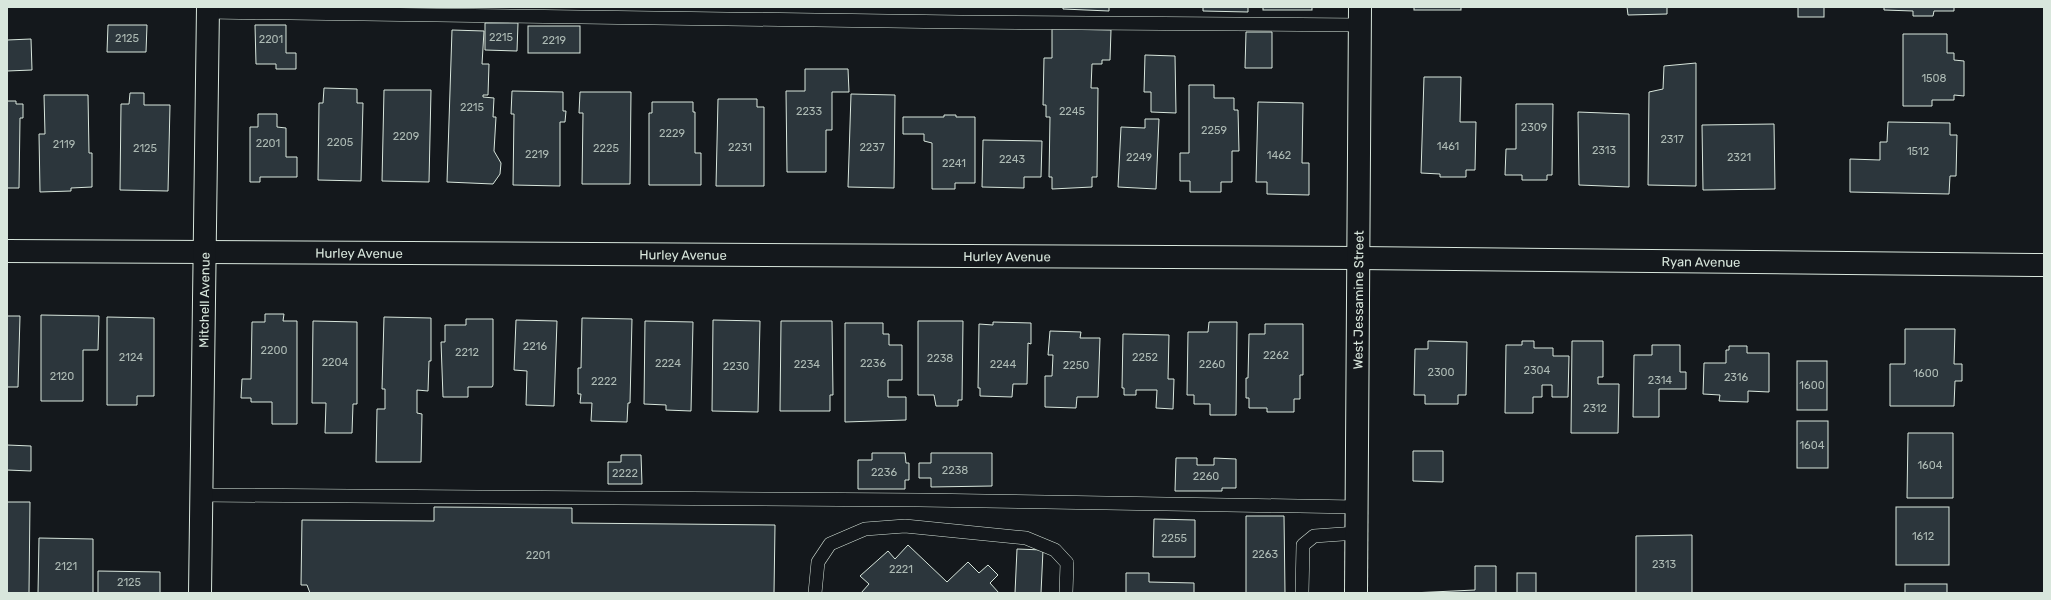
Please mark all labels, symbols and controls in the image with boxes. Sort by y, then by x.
house number: 2215 [489,31,514,44]
house number: 2125 [115,32,140,45]
house number: 2201 [259,33,283,46]
house number: 2219 [542,34,566,47]
house number: 1508 [1921,72,1947,85]
house number: 2215 [460,101,485,114]
house number: 2233 [796,105,822,118]
house number: 2245 [1059,105,1086,118]
house number: 2309 [1521,121,1547,134]
house number: 2259 [1201,124,1227,137]
house number: 2229 [659,127,685,140]
house number: 2209 [393,130,419,143]
house number: 2317 [1660,133,1684,146]
house number: 2205 [327,136,354,149]
house number: 2201 [256,137,280,150]
house number: 2119 [53,138,75,151]
house number: 1461 [1437,140,1459,153]
house number: 2231 [728,141,752,154]
house number: 2237 [859,141,885,154]
house number: 2125 [133,142,158,155]
house number: 2225 [593,142,619,155]
house number: 2313 [1592,144,1616,157]
house number: 1512 [1907,145,1929,158]
house number: 2219 [525,148,549,161]
house number: 1462 [1267,149,1291,162]
house number: 2249 [1126,151,1152,164]
house number: 2321 [1727,151,1751,164]
house number: 2243 [999,153,1026,166]
house number: 2241 [942,157,966,170]
street label: West Jessamine Street [1350,230,1366,370]
street label: Hurley Avenue [315,245,403,261]
street label: Hurley Avenue [639,247,727,262]
street label: Hurley Avenue [963,248,1051,264]
street label: Mitchell Avenue [196,252,212,348]
street label: Ryan Avenue [1661,254,1741,269]
house number: 2216 [523,340,547,353]
house number: 2200 [261,344,287,357]
house number: 2212 [455,346,479,359]
house number: 2262 [1263,349,1289,362]
house number: 2124 [119,351,143,364]
house number: 2252 [1132,351,1158,364]
house number: 2238 [927,352,953,365]
house number: 2204 [322,356,349,369]
house number: 2224 [655,357,681,370]
house number: 2236 [860,357,886,370]
house number: 2234 [794,358,820,371]
house number: 2244 [990,358,1016,371]
house number: 2260 [1199,358,1225,371]
house number: 2250 [1063,359,1089,372]
house number: 2230 [723,360,749,373]
house number: 2304 [1524,364,1551,377]
house number: 2300 [1427,366,1455,379]
house number: 1600 [1913,367,1939,380]
house number: 2120 [50,370,74,383]
house number: 2316 [1724,371,1748,384]
house number: 2314 [1648,374,1672,387]
house number: 2222 [591,375,617,388]
house number: 1600 [1799,379,1825,392]
house number: 2312 [1583,402,1607,415]
house number: 1604 [1799,439,1825,452]
house number: 1604 [1917,459,1943,472]
house number: 2238 [942,464,968,477]
house number: 2236 [871,466,897,479]
house number: 2222 [612,467,638,480]
house number: 2260 [1193,470,1219,483]
house number: 1612 [1912,530,1934,543]
house number: 2255 [1161,532,1187,545]
house number: 2263 [1252,548,1278,561]
house number: 2201 [526,549,550,562]
house number: 2313 [1652,558,1676,571]
house number: 2121 [55,560,77,573]
house number: 2221 [889,563,913,576]
house number: 2125 [117,576,142,589]

